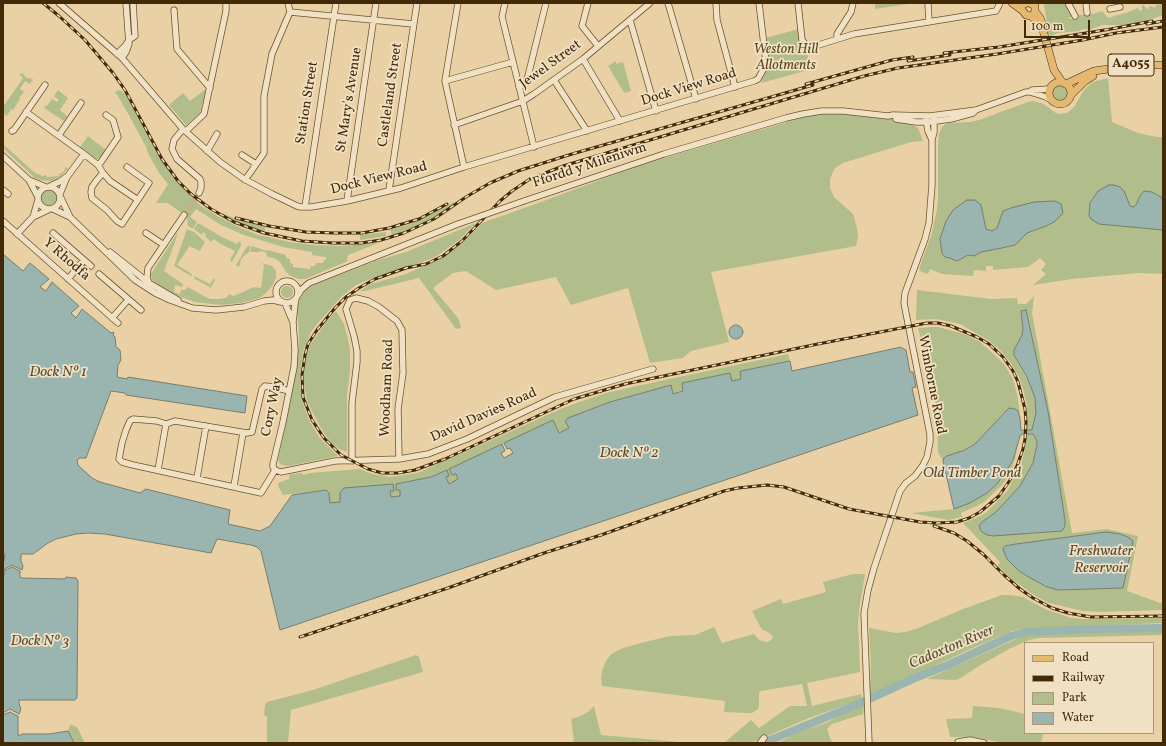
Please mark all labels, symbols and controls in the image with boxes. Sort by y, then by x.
scale bar [1026,12,1092,38]
text: 100 m [1031,19,1063,35]
street label: Jewel Street [517,37,585,93]
street label: Castleland Street [375,42,407,148]
park label: Weston Hill Allotments [753,42,819,74]
street label: St Mary's Avenue [333,46,367,154]
road number: A4055 [1108,54,1154,76]
street label: Station Street [293,60,323,146]
street label: Dock View Road [639,66,739,110]
street label: Ffordd y Mileniwm [531,140,649,192]
street label: Dock View Road [329,159,429,199]
street label: Y Rhodfa [39,235,93,285]
street label: Wimborne Road [913,334,949,436]
street label: Woodham Road [378,339,398,437]
water label: Dock Nº 1 [29,364,87,382]
street label: Cory Way [259,376,287,438]
street label: David Davies Road [428,385,540,447]
water label: Dock Nº 2 [599,445,659,463]
water label: Old Timber Pond [923,465,1021,483]
water label: Freshwater Reservoir [1069,543,1133,578]
water label: Cadoxton River [907,622,997,674]
water label: Dock Nº 3 [10,633,70,651]
legend [1024,642,1154,734]
text: Road [1062,650,1089,666]
text: Railway [1062,670,1105,686]
text: Park [1062,690,1087,706]
text: Water [1062,710,1094,726]

